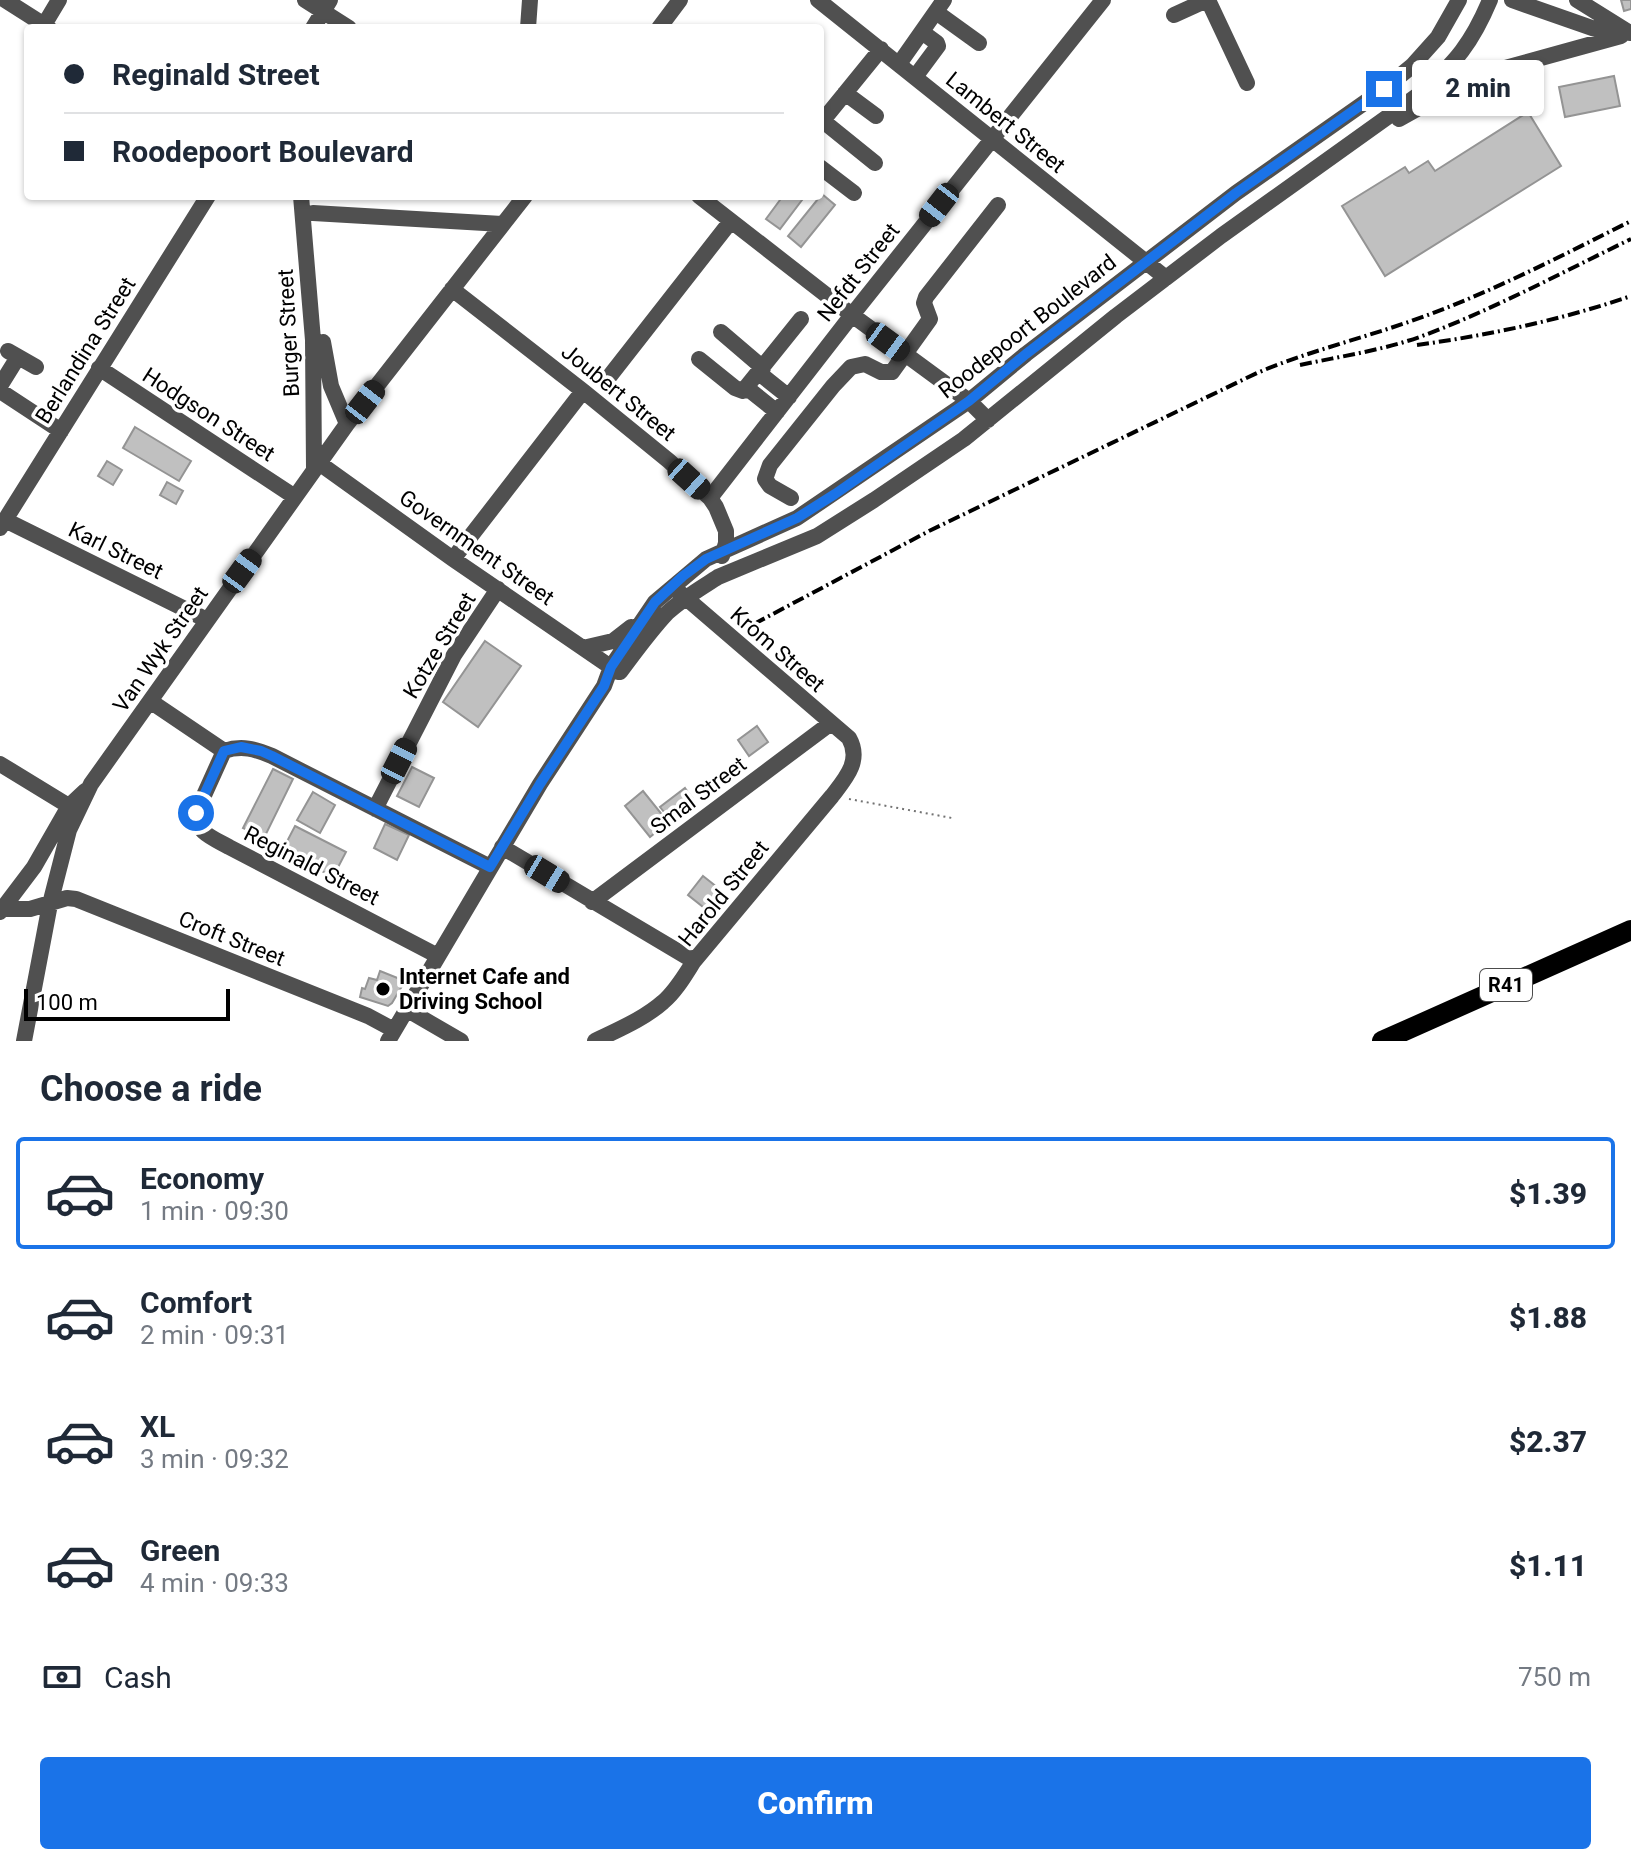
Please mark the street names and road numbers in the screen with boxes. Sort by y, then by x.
street label: Lambert Street [941,67,1070,178]
street label: Nefdt Street [812,218,905,326]
street label: Roodepoort Boulevard [934,249,1121,403]
street label: Burger Street [273,268,304,398]
street label: Berlandina Street [30,273,140,428]
street label: Joubert Street [557,339,681,446]
street label: Hodgson Street [138,362,280,466]
street label: Government Street [395,485,559,610]
street label: Karl Street [64,517,167,584]
street label: Van Wyk Street [108,582,213,717]
street label: Kotze Street [398,588,481,703]
street label: Krom Street [726,602,830,697]
street label: Smal Street [646,751,751,839]
street label: Reginald Street [240,821,384,910]
street label: Harold Street [673,835,774,951]
street label: Croft Street [175,906,289,971]
road number: R41 [1480,969,1532,1001]

